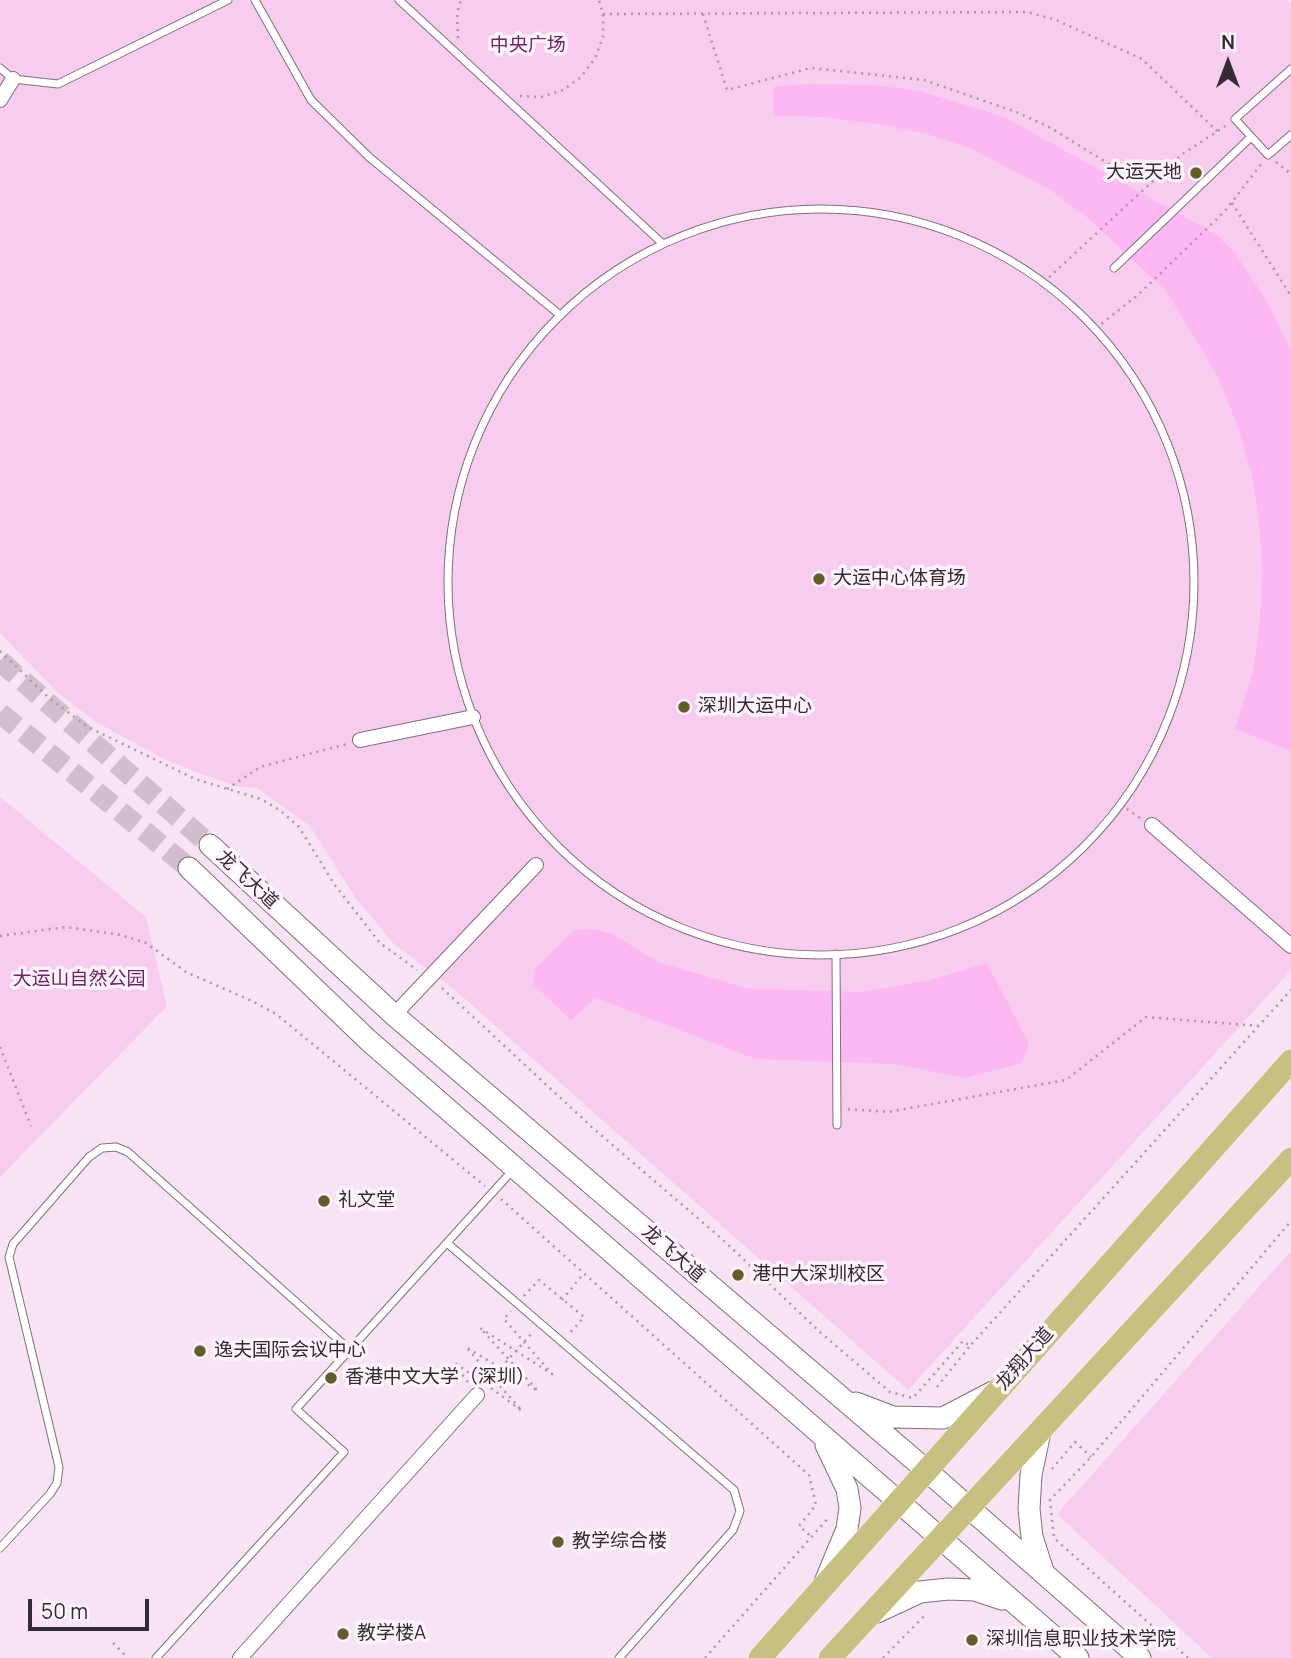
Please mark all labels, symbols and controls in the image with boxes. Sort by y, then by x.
north arrow [1193,28,1263,98]
text: N [1221,29,1235,55]
park label: 中央广场 [490,35,566,57]
place label: 大运天地 [1106,162,1182,184]
marker: 大运天地 [1188,165,1204,181]
place label: 大运中心体育场 [833,568,966,590]
marker: 大运中心体育场 [811,571,827,587]
place label: 深圳大运中心 [698,696,812,718]
marker: 深圳大运中心 [676,699,692,715]
street label: 龙飞大道 [211,846,283,914]
park label: 大运山自然公园 [13,969,145,991]
place label: 礼文堂 [338,1190,395,1212]
marker: 礼文堂 [316,1193,332,1209]
street label: 龙飞大道 [637,1220,709,1288]
place label: 港中大深圳校区 [752,1264,885,1286]
marker: 港中大深圳校区 [730,1267,746,1283]
street label: 龙翔大道 [991,1323,1059,1395]
place label: 逸夫国际会议中心 [214,1340,366,1362]
marker: 逸夫国际会议中心 [192,1343,208,1359]
place label: 香港中文大学（深圳） [345,1367,535,1389]
marker: 香港中文大学（深圳） [323,1370,339,1386]
place label: 教学综合楼 [572,1531,667,1553]
marker: 教学综合楼 [550,1534,566,1550]
scale bar [32,1584,152,1628]
text: 50 m [41,1597,88,1625]
place label: 教学楼A [357,1623,426,1645]
marker: 教学楼A [335,1626,351,1642]
place label: 深圳信息职业技术学院 [986,1629,1176,1651]
marker: 深圳信息职业技术学院 [964,1632,980,1648]

